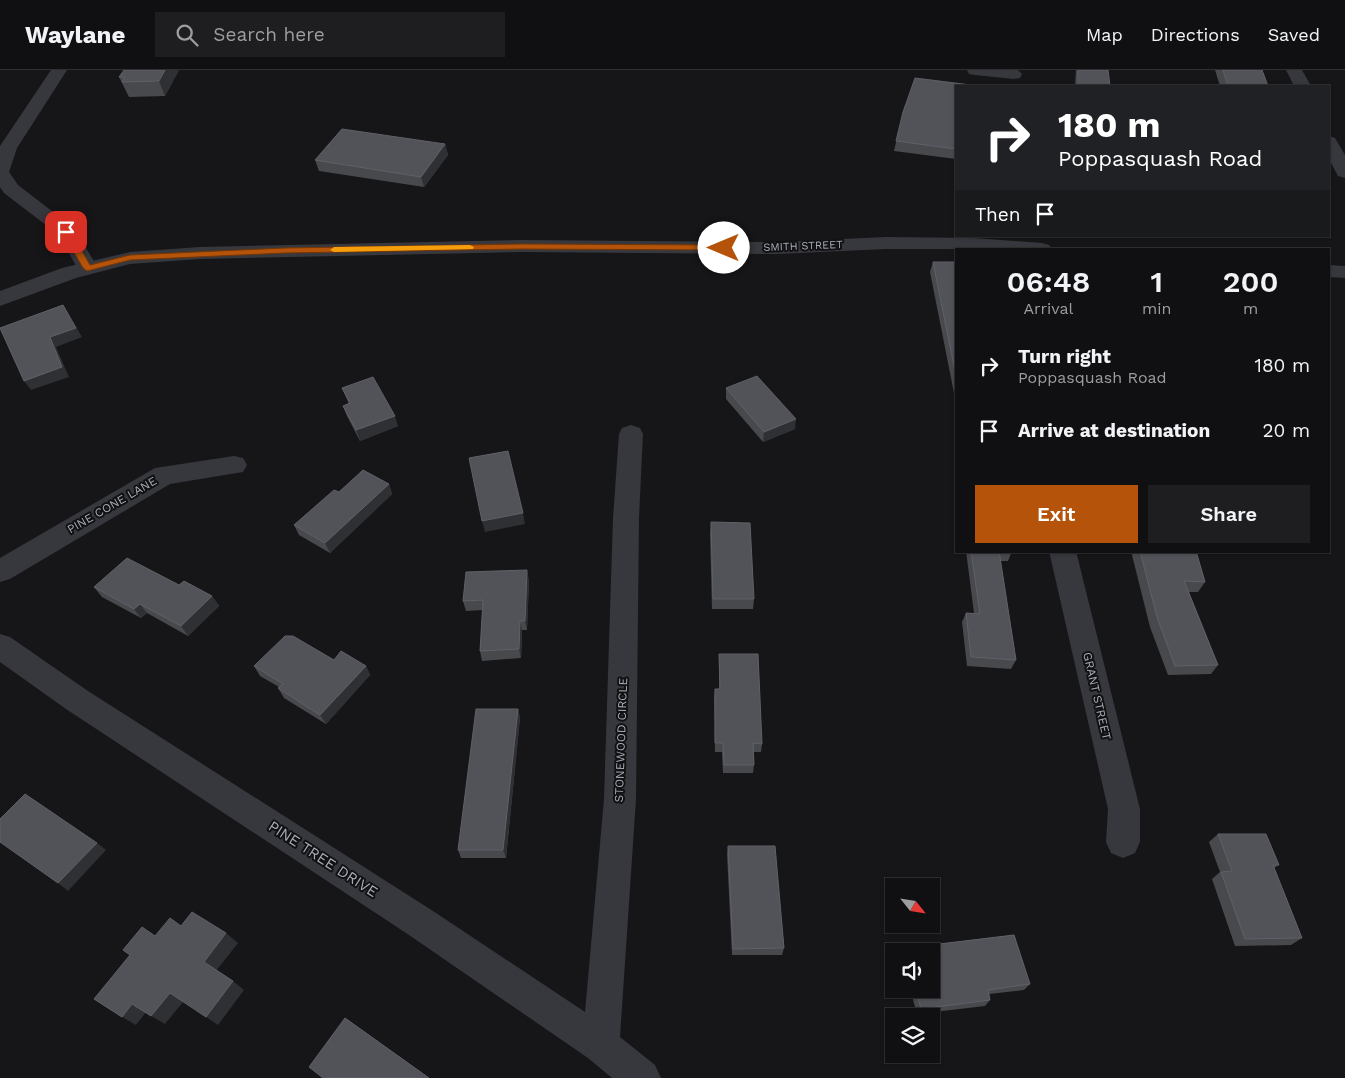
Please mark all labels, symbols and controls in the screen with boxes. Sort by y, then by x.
search box [155,12,505,57]
text: Waylane [25,21,125,49]
icon: search [173,21,201,49]
text: Search here [213,23,325,46]
text: Map [1086,24,1123,45]
text: Directions [1151,24,1240,45]
text: Saved [1268,24,1320,45]
text: 180 m [1058,104,1161,146]
icon: right [975,105,1040,170]
text: Poppasquash Road [1058,146,1262,171]
icon: arrive [1031,200,1059,228]
text: Then [975,203,1021,226]
pin [45,211,87,253]
icon: arrive [52,218,80,246]
position arrow [697,221,749,273]
street label: SMITH STREET [763,238,843,254]
text: 06:48 [1006,264,1091,299]
text: 1 [1150,264,1163,299]
text: 200 [1223,264,1279,299]
text: Arrival [1023,299,1073,318]
text: min [1142,299,1171,318]
text: m [1243,299,1258,318]
text: Turn right [1018,345,1111,368]
icon: right [975,352,1003,380]
text: 180 m [1254,354,1310,377]
text: Poppasquash Road [1018,368,1167,387]
icon: arrive [975,417,1003,445]
text: Arrive at destination [1018,419,1210,442]
text: 20 m [1263,419,1310,442]
street label: PINE CONE LANE [65,474,159,536]
button: Exit [975,485,1138,543]
button: Share [1148,485,1310,543]
street label: GRANT STREET [1080,651,1114,741]
street label: STONEWOOD CIRCLE [612,677,630,803]
street label: PINE TREE DRIVE [265,817,381,901]
north arrow [885,878,940,932]
map controls [885,878,940,1063]
button: sound [885,943,940,998]
button: layers [885,1008,940,1063]

